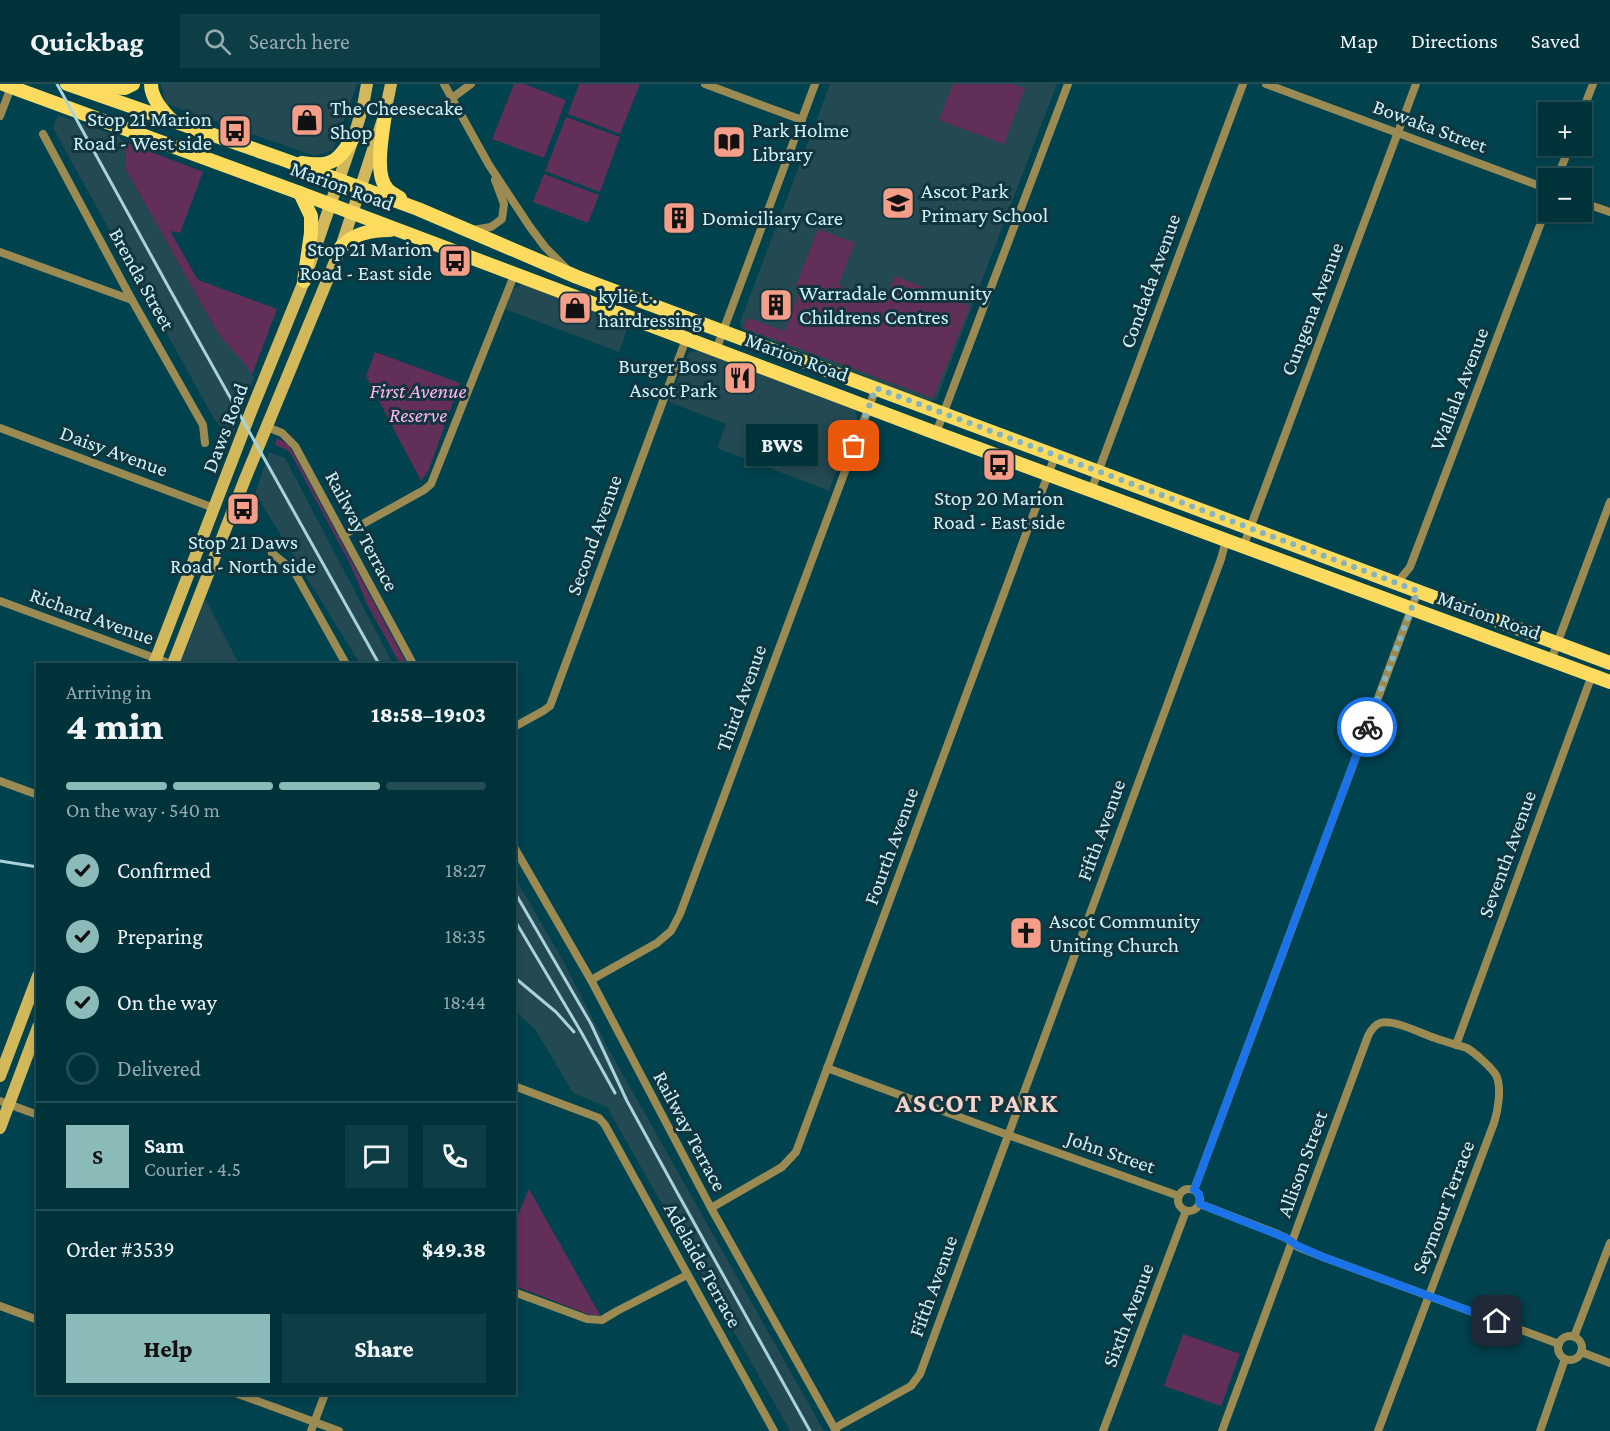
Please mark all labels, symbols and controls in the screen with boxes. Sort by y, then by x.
search box [180,14,600,68]
icon: search [201,25,234,58]
text: Quickbag [30,26,144,57]
text: Search here [249,29,350,54]
text: Map [1340,29,1378,53]
text: Directions [1411,29,1498,53]
text: Saved [1531,29,1580,53]
street label: Bowaka Street [1370,94,1491,158]
place label: The Cheesecake Shop [330,96,463,144]
shop icon: The Cheesecake Shop [289,102,325,138]
map controls [1538,102,1592,222]
button: + [1538,102,1592,156]
place label: Stop 21 Marion Road - West side [73,107,212,155]
bus stop icon: Stop 21 Marion Road - West side [217,113,253,149]
place label: Park Holme Library [752,118,849,166]
library icon: Park Holme Library [711,124,747,160]
street label: Marion Road [287,156,397,216]
button: − [1538,168,1592,222]
place label: Ascot Park Primary School [921,179,1048,227]
school or university icon: Ascot Park Primary School [880,185,916,221]
building icon: Domiciliary Care [661,200,697,236]
place label: Domiciliary Care [702,206,843,230]
street label: Condada Avenue [1115,210,1185,352]
street label: Brenda Street [104,224,180,335]
place label: Stop 21 Marion Road - East side [300,237,432,285]
street label: Cungena Avenue [1276,239,1348,379]
bus stop icon: Stop 21 Marion Road - East side [437,243,473,279]
place label: Warradale Community Childrens Centres [799,281,992,329]
place label: kylie t . hairdressing [598,284,702,332]
building icon: Warradale Community Childrens Centres [758,287,794,323]
shop icon: kylie t . hairdressing [557,290,593,326]
street label: Wallala Avenue [1425,324,1493,454]
street label: Marion Road [742,327,852,387]
place label: Burger Boss Ascot Park [618,354,717,402]
restaurant icon: Burger Boss Ascot Park [722,360,758,396]
park label: First Avenue Reserve [369,379,467,427]
street label: Daws Road [197,380,253,476]
street label: Daisy Avenue [57,420,171,482]
pin [828,420,879,471]
callout: BWS [746,425,818,467]
icon: bag [837,429,870,462]
text: BWS [761,434,803,456]
bus stop icon: Stop 20 Marion Road - East side [981,447,1017,483]
street label: Railway Terrace [320,467,404,595]
street label: Second Avenue [561,472,627,598]
place label: Stop 20 Marion Road - East side [933,486,1065,534]
bus stop icon: Stop 21 Daws Road - North side [225,491,261,527]
place label: Stop 21 Daws Road - North side [170,530,316,578]
street label: Richard Avenue [27,582,157,650]
street label: Marion Road [1434,585,1544,645]
street label: Third Avenue [711,641,771,755]
text: Arriving in [66,681,151,703]
courier [1337,697,1397,757]
text: 18:58–19:03 [371,702,486,727]
text: 4 min [66,704,163,747]
icon: bike [1351,711,1384,744]
street label: Fifth Avenue [1072,776,1130,884]
street label: Fourth Avenue [859,784,923,908]
street label: Seventh Avenue [1473,787,1541,921]
text: On the way · 540 m [66,799,220,821]
icon: check [66,854,99,887]
text: Confirmed [117,858,211,883]
text: 18:27 [446,859,486,881]
place label: Ascot Community Uniting Church [1049,909,1200,957]
church icon: Ascot Community Uniting Church [1008,915,1044,951]
icon: check [66,920,99,953]
text: Preparing [117,924,203,949]
text: 18:35 [445,925,486,947]
icon: check [66,986,99,1019]
text: On the way [117,990,217,1015]
text: 18:44 [444,991,486,1013]
text: Delivered [117,1056,201,1081]
street label: Railway Terrace [648,1067,732,1195]
district label: ASCOT PARK [894,1088,1059,1118]
street label: Allison Street [1272,1107,1333,1221]
button: chat [345,1125,408,1188]
button: phone [423,1125,486,1188]
street label: John Street [1062,1125,1160,1179]
text: Sam [144,1133,184,1158]
street label: Seymour Terrace [1407,1137,1479,1277]
text: S [92,1144,103,1169]
text: Courier · 4.5 [144,1158,241,1180]
street label: Adelaide Terrace [659,1198,747,1332]
street label: Fifth Avenue [904,1232,962,1340]
text: Order #3539 [66,1237,175,1262]
text: $49.38 [422,1237,486,1262]
street label: Sixth Avenue [1097,1260,1159,1370]
pin [1471,1295,1522,1346]
icon: home [1480,1304,1513,1337]
button: Help [66,1314,270,1383]
button: Share [282,1314,486,1383]

